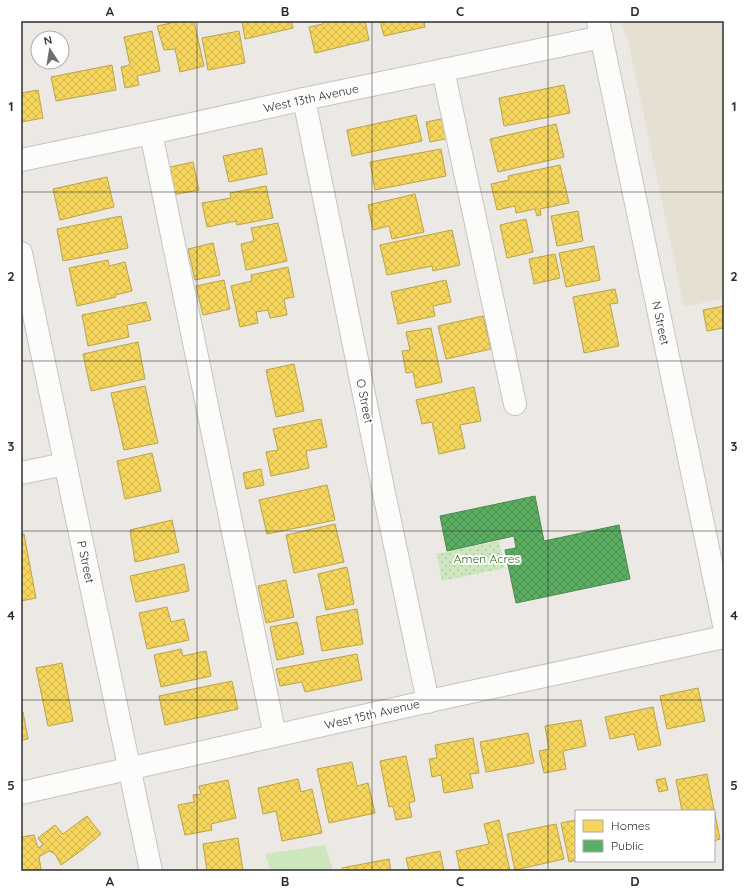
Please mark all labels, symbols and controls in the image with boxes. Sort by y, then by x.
text: A [106,3,115,19]
text: B [281,3,289,19]
text: C [456,3,464,19]
text: D [630,3,640,19]
north arrow [30,30,70,70]
text: N [43,33,53,48]
street label: West 13th Avenue [262,81,360,115]
text: 1 [8,98,14,114]
text: 1 [731,98,737,114]
text: 2 [7,268,15,284]
text: 2 [730,268,738,284]
street label: N Street [649,300,673,346]
street label: O Street [353,377,377,425]
text: 3 [8,438,15,454]
text: 3 [731,438,738,454]
street label: P Street [74,539,98,585]
park label: Amen Acres [454,551,521,566]
text: 4 [7,607,15,623]
text: 4 [730,607,738,623]
street label: West 15th Avenue [323,696,421,732]
text: 5 [7,777,15,793]
text: 5 [730,777,738,793]
legend [575,810,715,862]
text: Homes [611,818,651,833]
text: Public [611,838,644,853]
text: A [106,873,115,889]
text: B [281,873,289,889]
text: C [456,873,464,889]
text: D [630,873,640,889]

